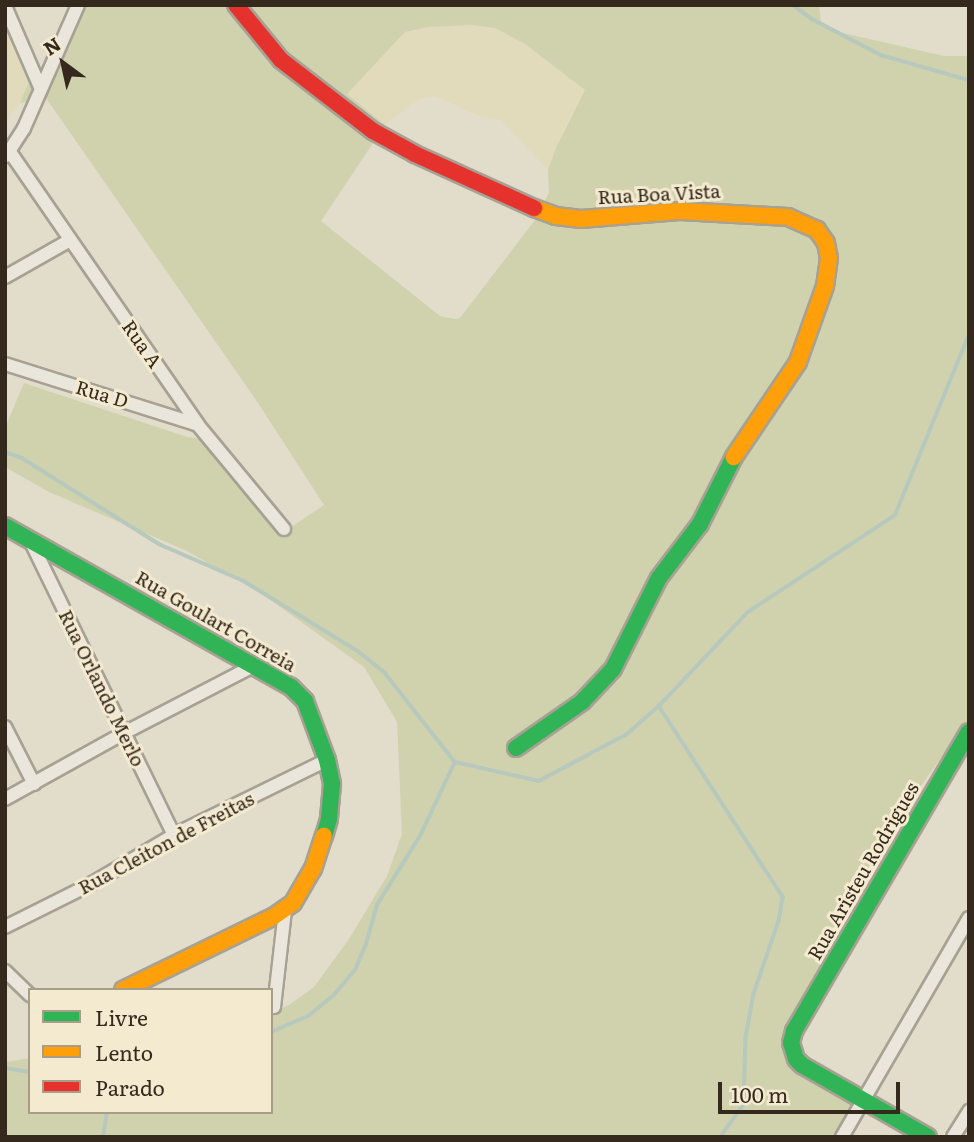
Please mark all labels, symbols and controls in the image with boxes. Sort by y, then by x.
north arrow [28,28,98,98]
text: N [37,29,66,61]
street label: Rua Boa Vista [597,179,721,209]
street label: Rua A [117,316,167,372]
street label: Rua D [73,375,131,413]
street label: Rua Goulart Correia [132,566,300,676]
street label: Rua Orlando Merlo [54,606,150,770]
street label: Rua Aristeu Rodrigues [803,778,923,964]
street label: Rua Cleiton de Freitas [74,787,258,899]
legend [28,988,273,1114]
text: Livre [95,1001,148,1032]
text: Lento [95,1036,153,1067]
scale bar [722,1068,904,1112]
text: Parado [95,1071,165,1102]
text: 100 m [731,1078,788,1109]

